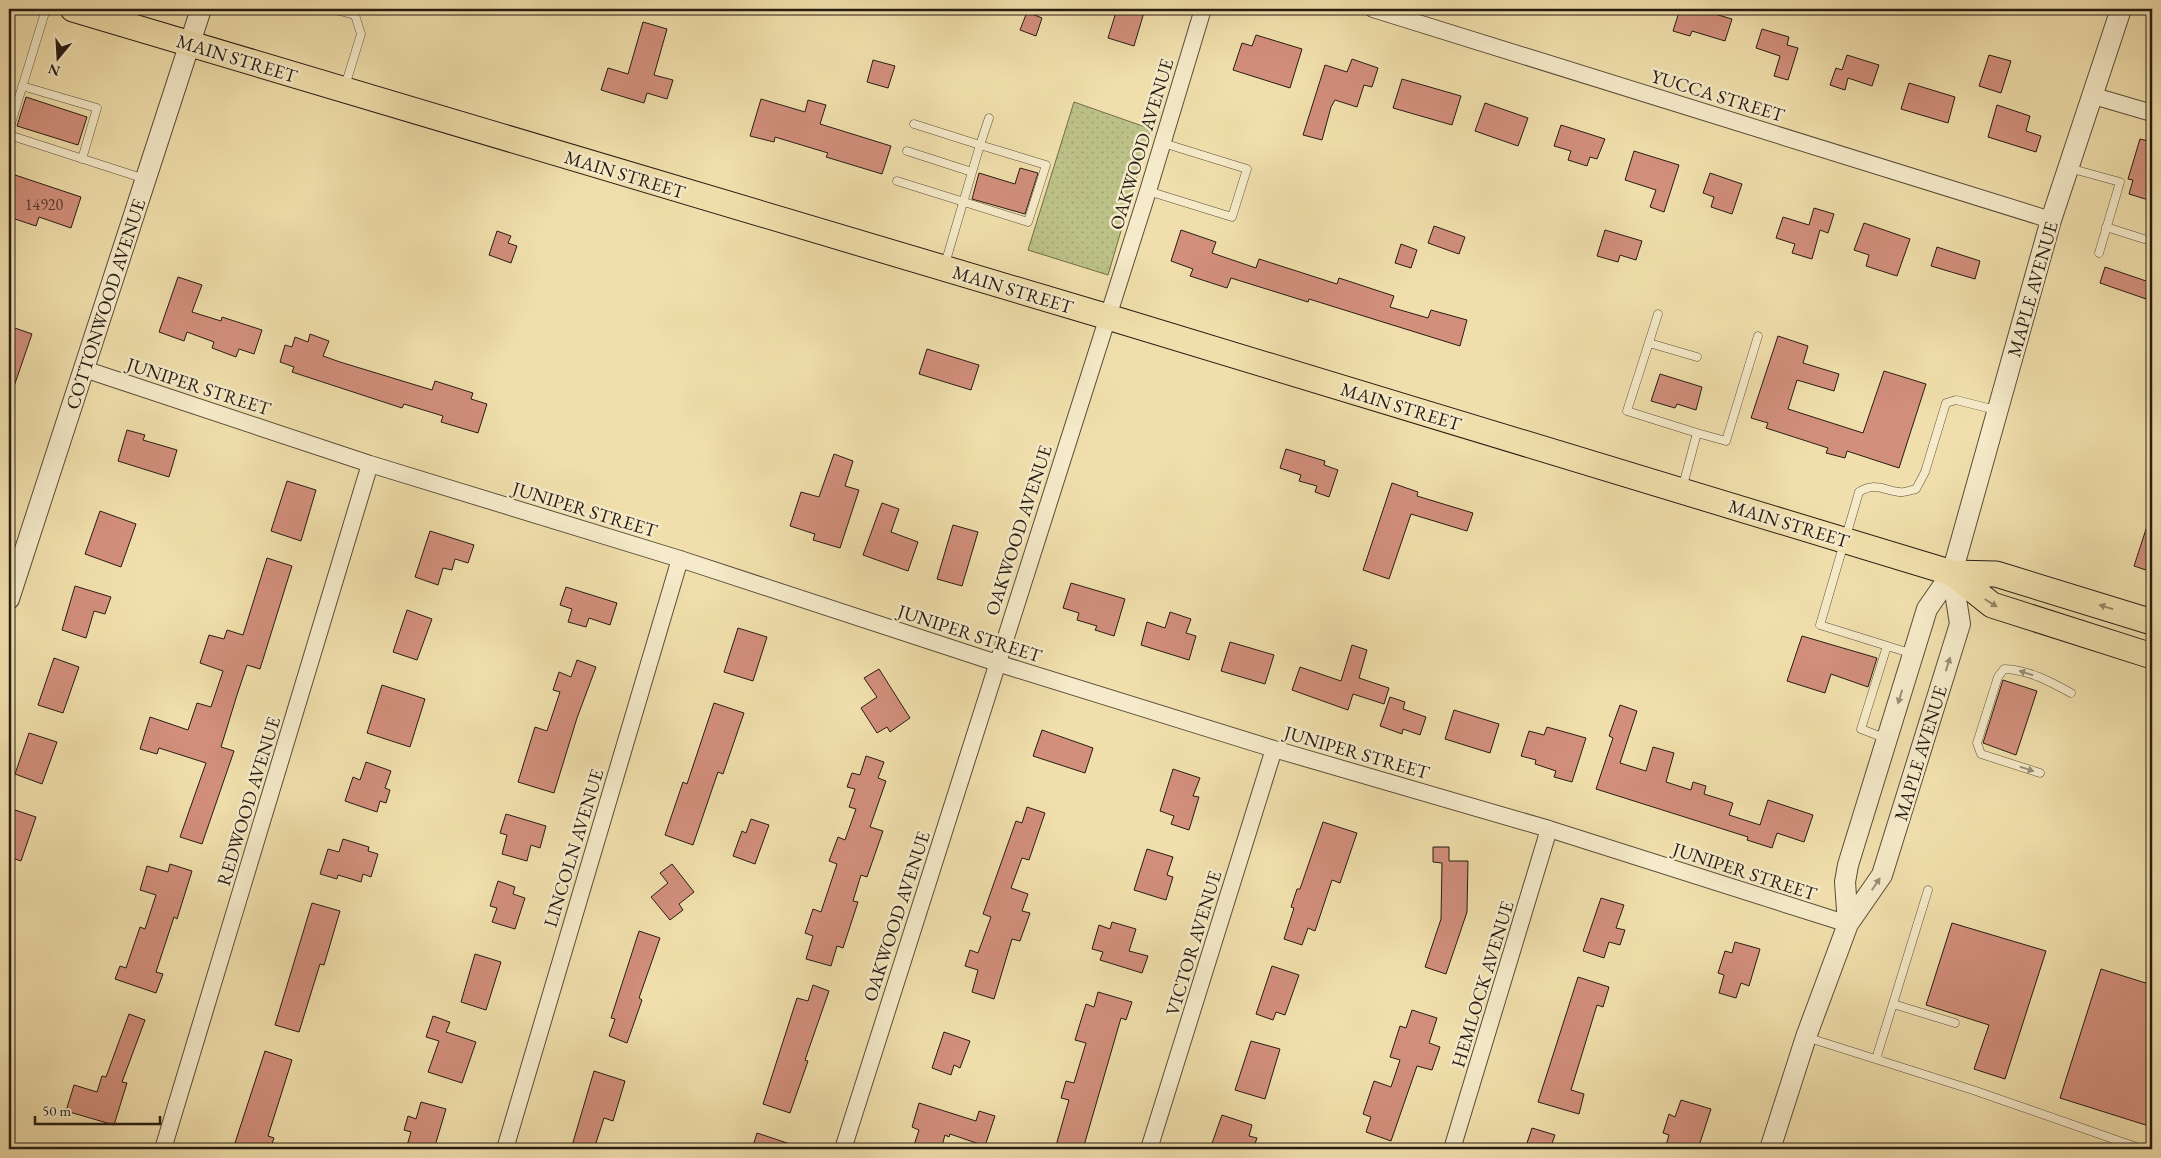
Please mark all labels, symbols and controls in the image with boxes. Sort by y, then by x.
street label: MAIN STREET [173,28,300,89]
north arrow [32,32,82,82]
street label: OAKWOOD AVENUE [1104,55,1179,233]
text: N [45,60,62,81]
street label: YUCCA STREET [1648,63,1788,128]
street label: MAIN STREET [561,144,688,205]
house number: 14920 [25,194,64,215]
street label: COTTONWOOD AVENUE [60,195,151,413]
street label: MAPLE AVENUE [2001,218,2064,360]
street label: MAIN STREET [949,259,1076,320]
street label: JUNIPER STREET [122,351,274,422]
street label: MAIN STREET [1337,376,1464,437]
street label: OAKWOOD AVENUE [979,442,1058,618]
street label: JUNIPER STREET [508,475,660,543]
street label: MAIN STREET [1725,493,1852,554]
street label: JUNIPER STREET [893,598,1045,669]
one-way arrow [1984,598,1997,607]
one-way arrow [2098,603,2113,611]
one-way arrow [1944,656,1952,671]
one-way arrow [2019,668,2034,676]
street label: MAPLE AVENUE [1888,682,1953,824]
one-way arrow [1895,689,1903,704]
street label: REDWOOD AVENUE [211,713,286,889]
street label: JUNIPER STREET [1279,719,1433,785]
street label: LINCOLN AVENUE [538,766,610,930]
one-way arrow [2020,766,2035,774]
street label: OAKWOOD AVENUE [857,828,936,1004]
street label: JUNIPER STREET [1668,836,1820,907]
street label: VICTOR AVENUE [1159,867,1228,1019]
one-way arrow [1871,877,1880,891]
street label: HEMLOCK AVENUE [1445,898,1520,1070]
scale bar [35,1093,160,1125]
text: 50 m [42,1101,71,1120]

